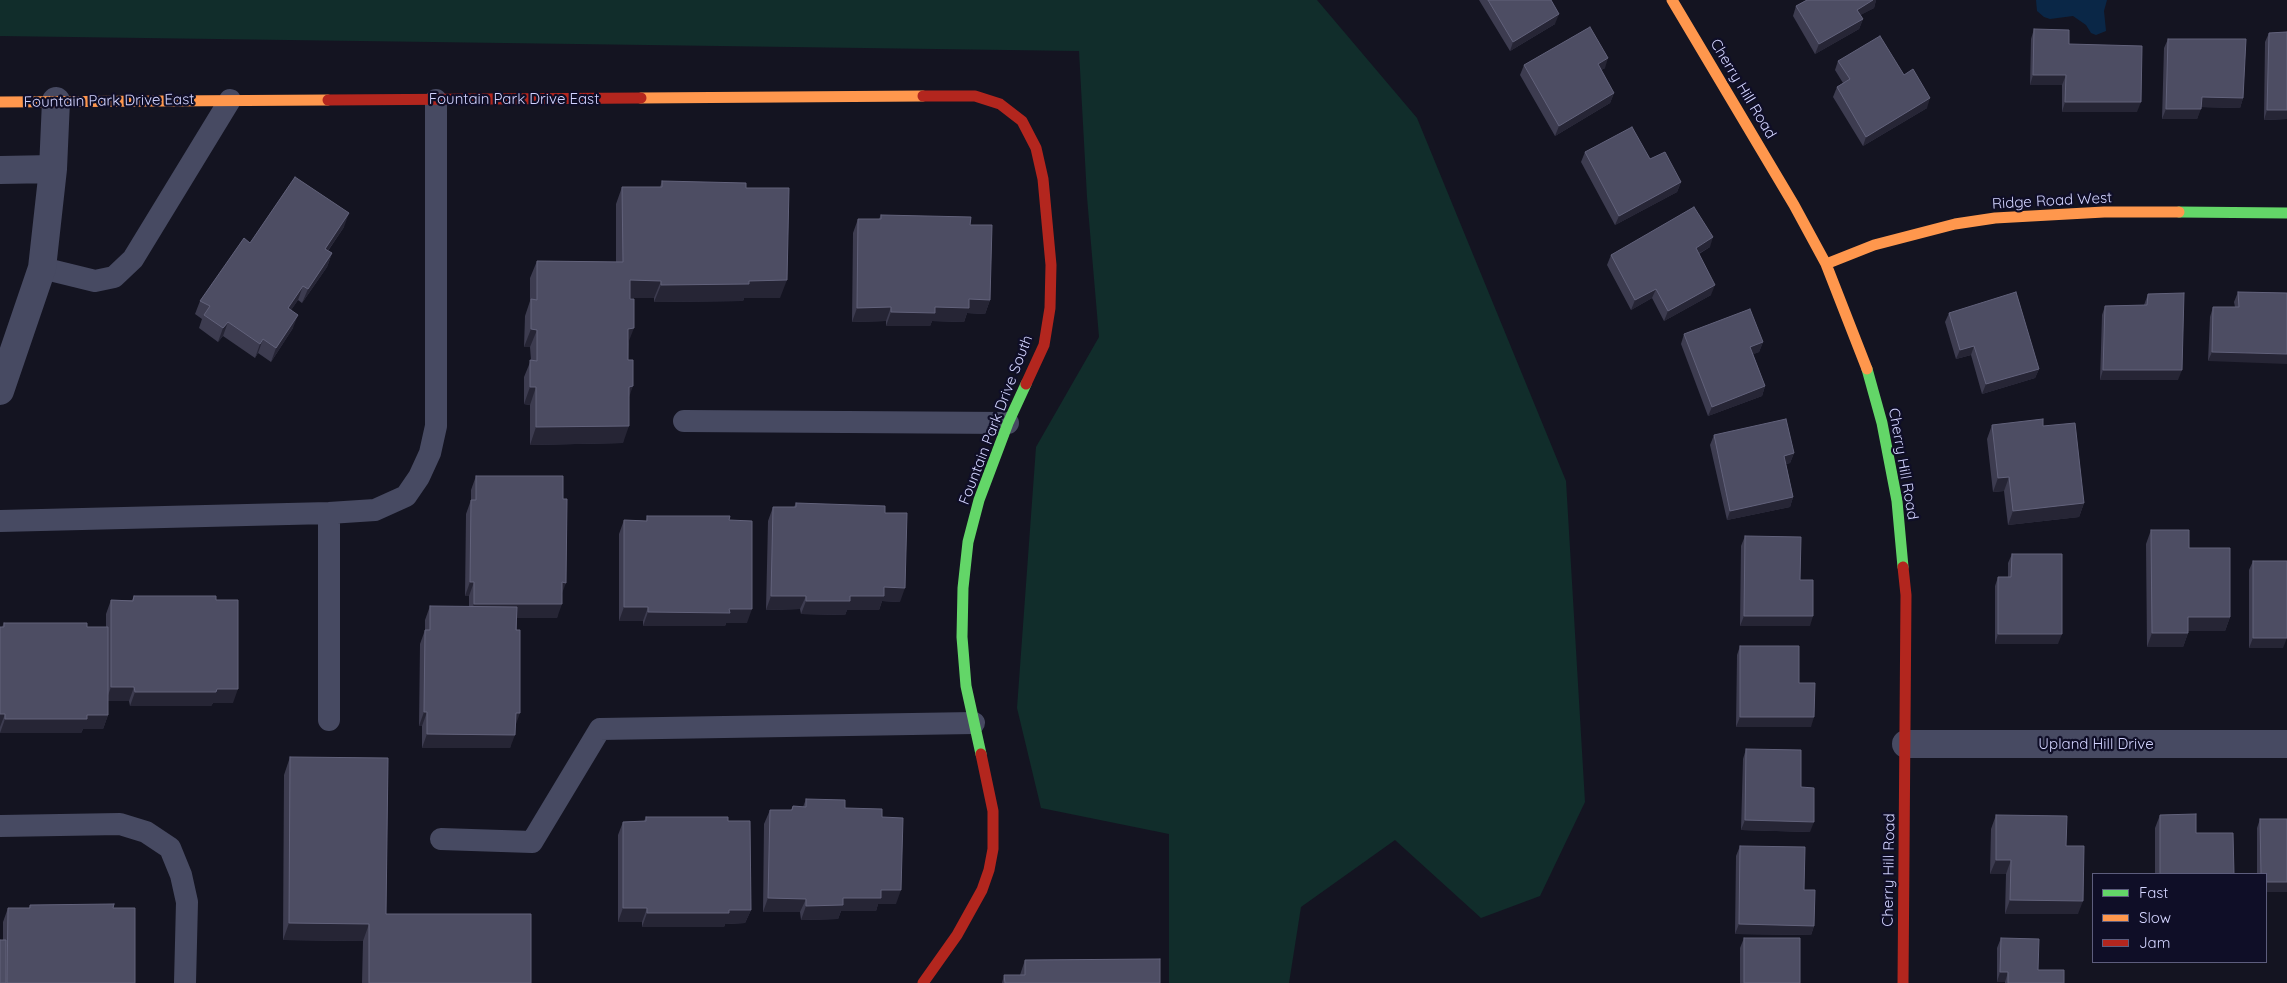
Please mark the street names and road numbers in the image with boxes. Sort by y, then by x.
street label: Cherry Hill Road [1706,36,1780,142]
street label: Fountain Park Drive East [429,90,599,108]
street label: Fountain Park Drive East [24,91,194,111]
street label: Ridge Road West [1992,189,2112,213]
street label: Fountain Park Drive South [955,333,1037,507]
street label: Cherry Hill Road [1884,407,1922,521]
street label: Upland Hill Drive [2038,735,2154,753]
street label: Cherry Hill Road [1879,813,1899,927]

